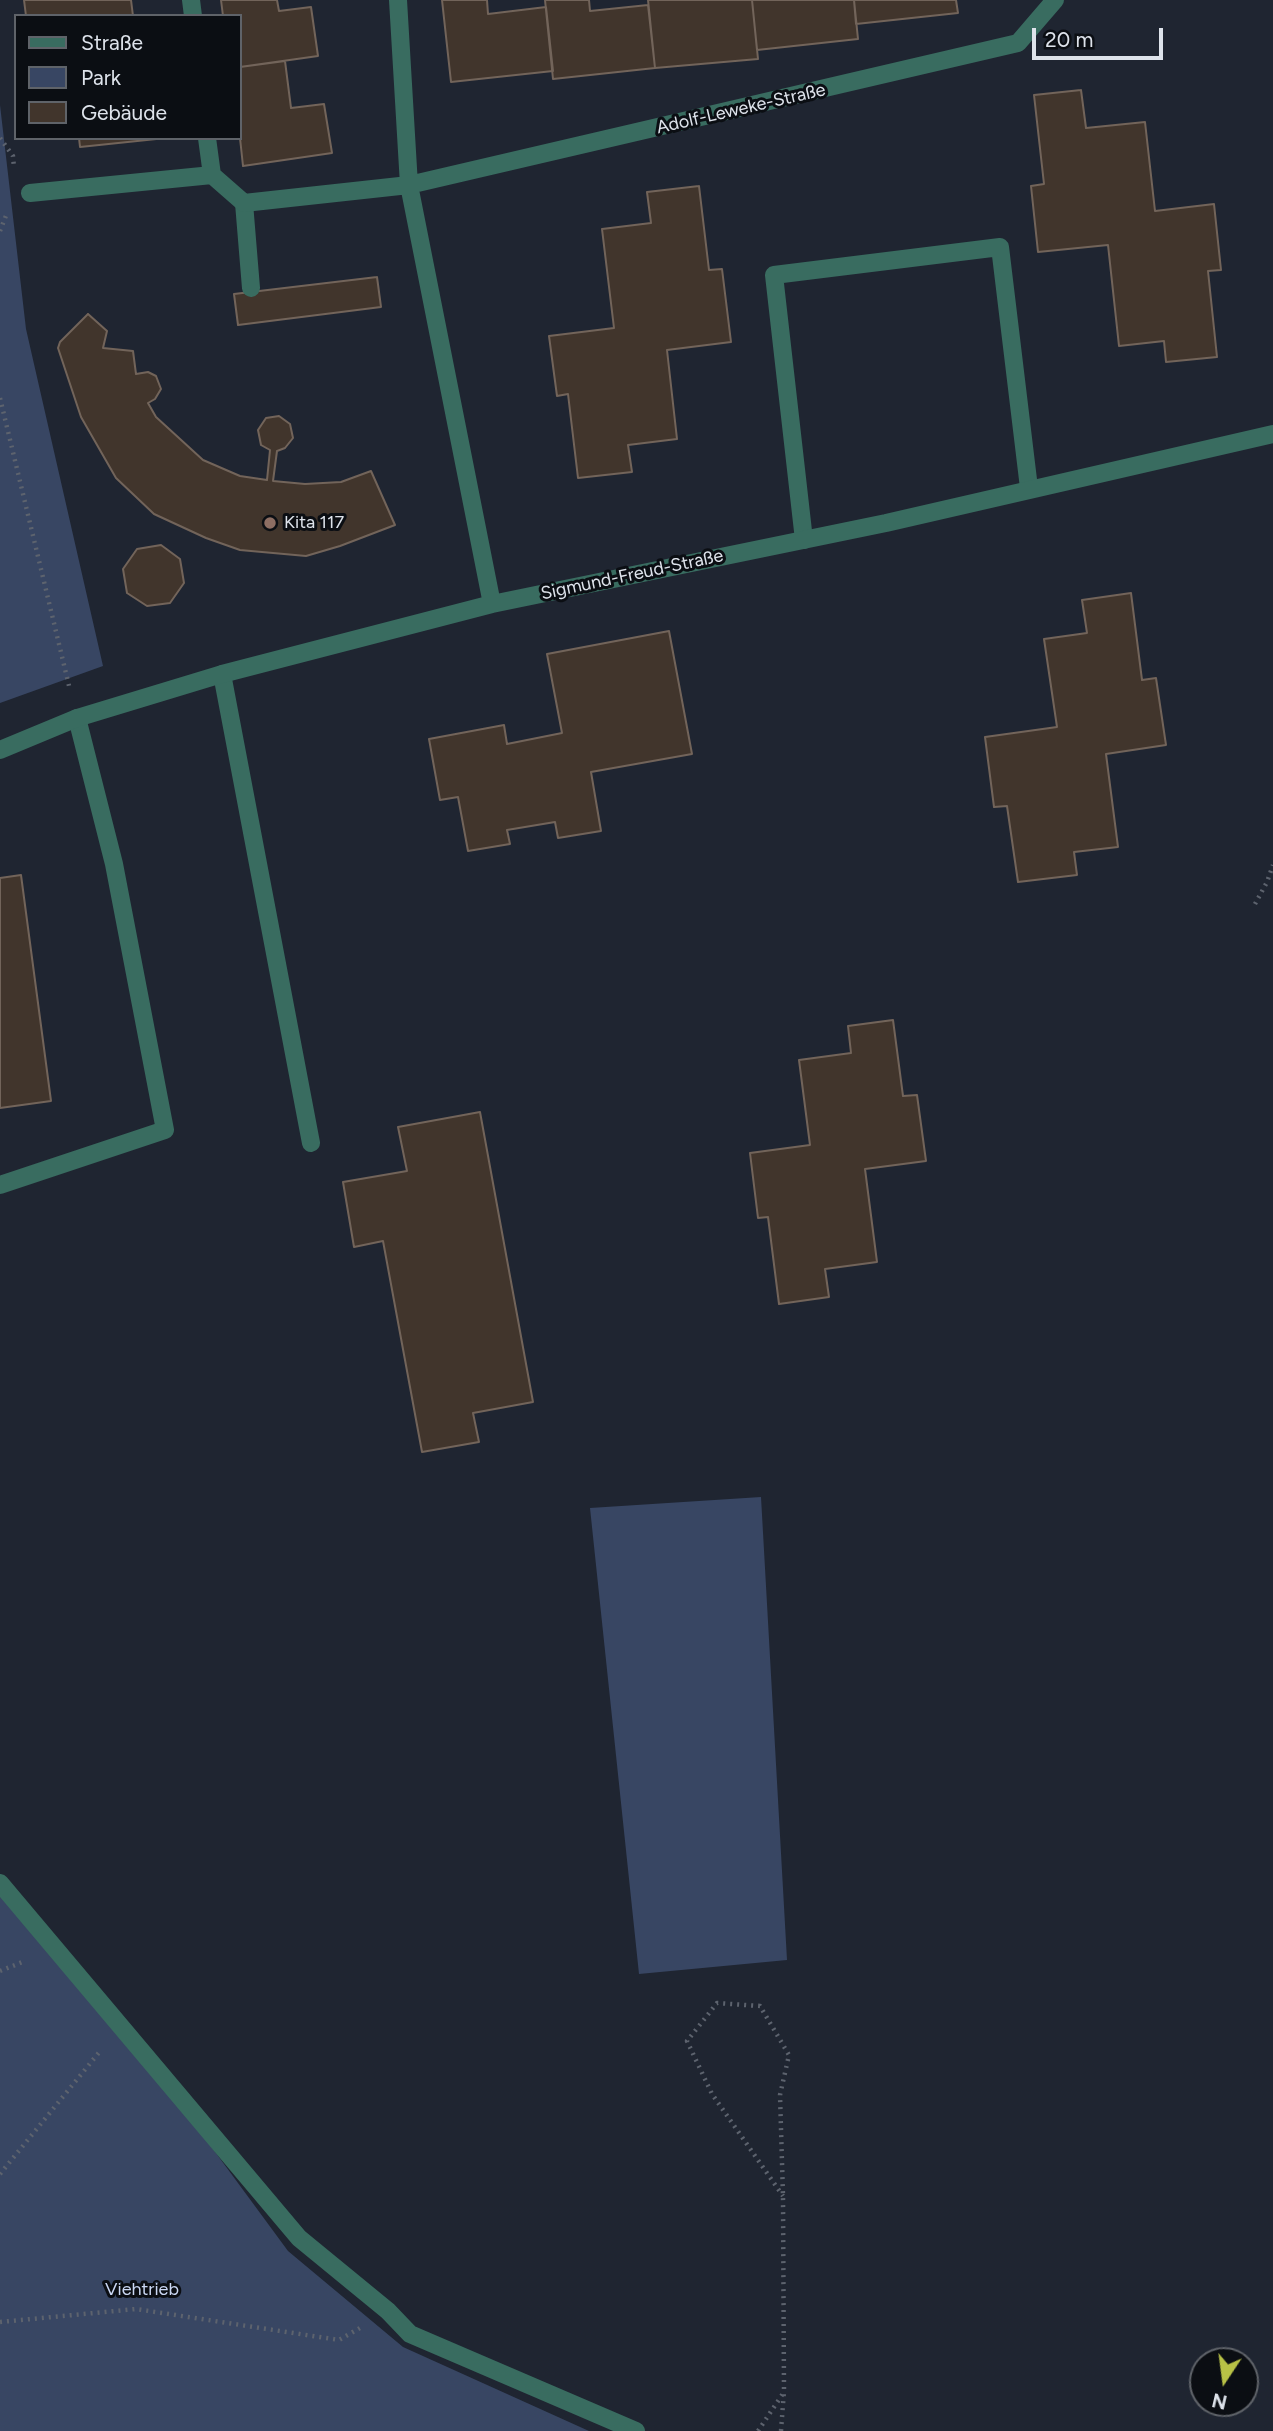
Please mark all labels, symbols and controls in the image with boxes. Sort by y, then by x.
legend [14,14,242,140]
scale bar [1035,14,1166,58]
text: 20 m [1045,27,1093,52]
text: Straße [81,30,143,55]
text: Park [81,65,121,90]
street label: Adolf-Leweke-Straße [654,79,828,139]
text: Gebäude [81,100,167,125]
place label: Kita 117 [284,512,344,534]
marker: Kita 117 [262,515,278,531]
street label: Sigmund-Freud-Straße [539,545,725,605]
park label: Viehtrieb [105,2279,179,2301]
north arrow [1189,2347,1259,2417]
text: N [1210,2388,1229,2414]

